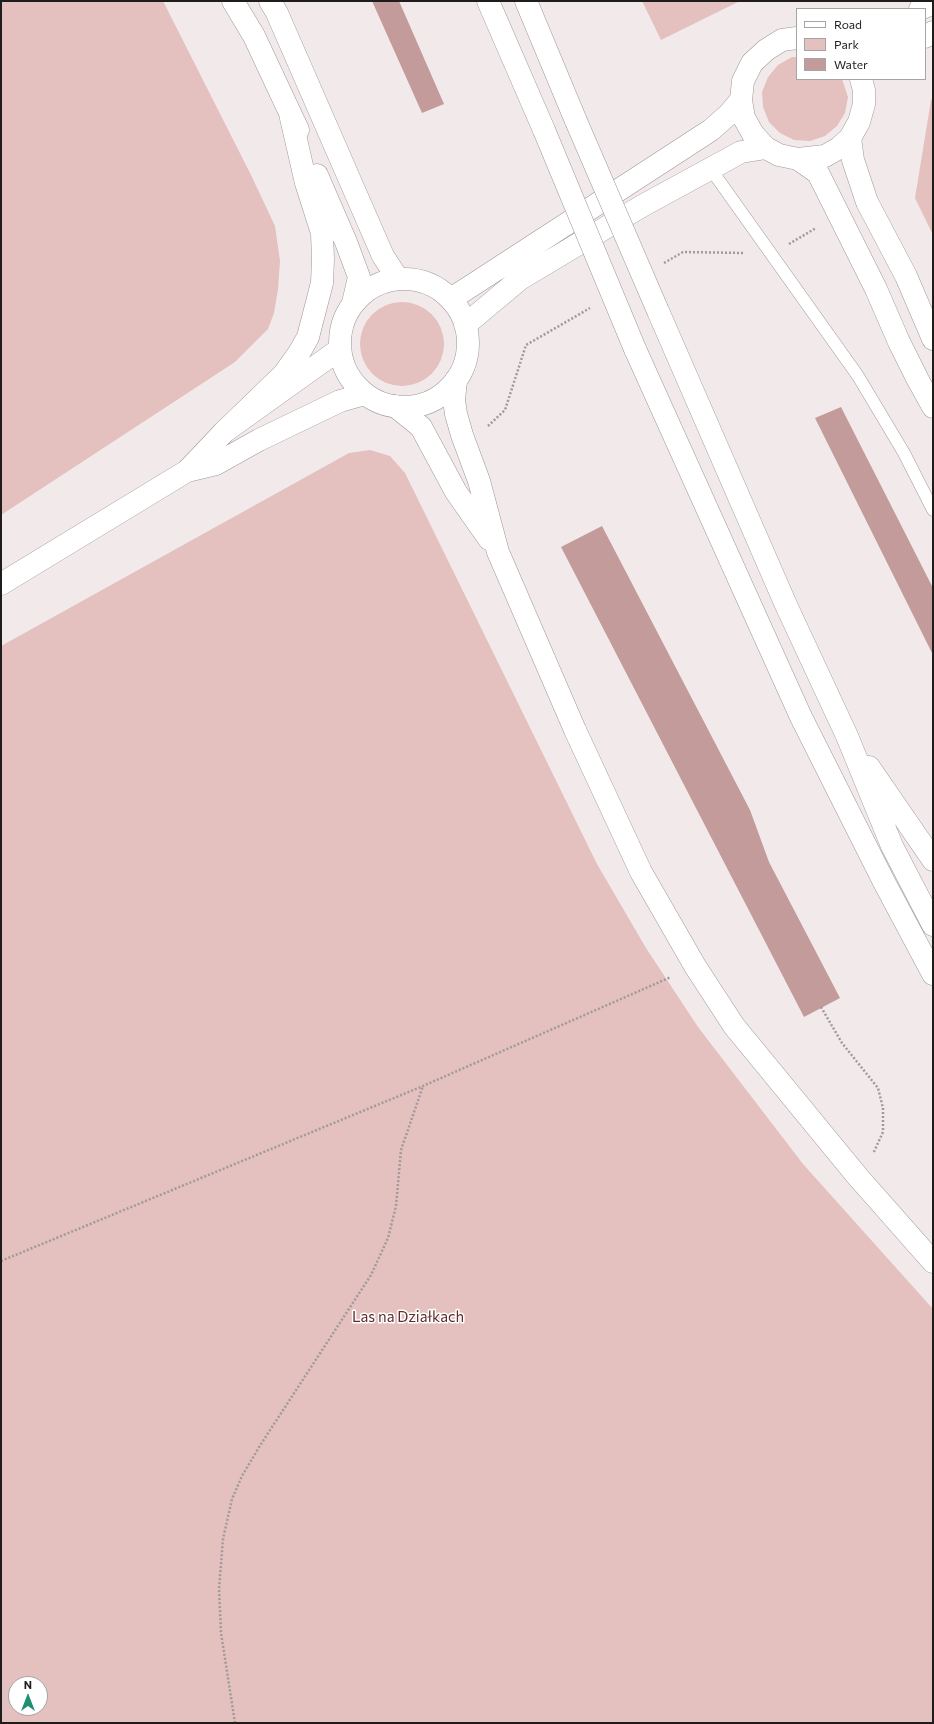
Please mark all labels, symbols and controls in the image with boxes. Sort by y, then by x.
legend [796,8,926,80]
text: Road [834,17,862,31]
text: Park [834,37,859,51]
text: Water [834,57,868,71]
park label: Las na Działkach [352,1308,464,1326]
north arrow [8,1676,48,1716]
text: N [24,1678,32,1691]

